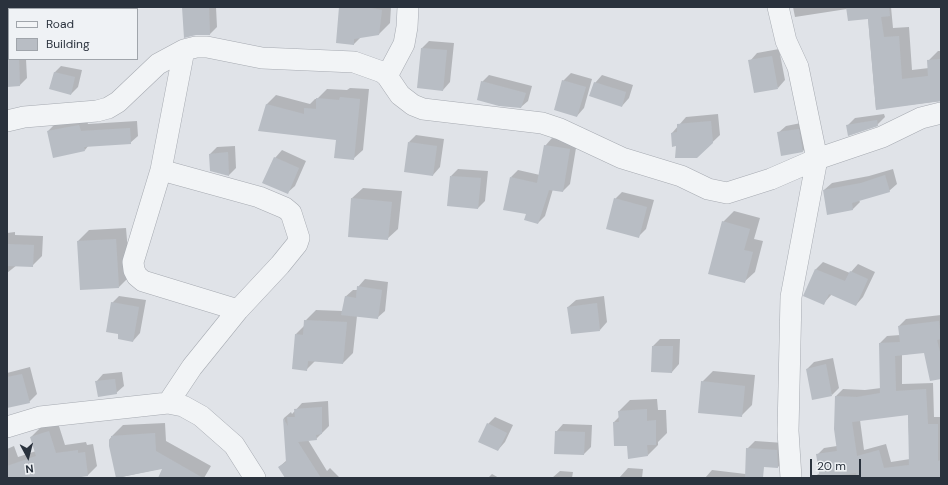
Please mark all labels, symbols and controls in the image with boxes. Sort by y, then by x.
legend [8,8,138,60]
text: Road [46,16,74,32]
text: Building [46,36,90,52]
north arrow [8,437,48,477]
scale bar [812,451,863,477]
text: 20 m [817,458,846,474]
text: N [25,461,34,476]

